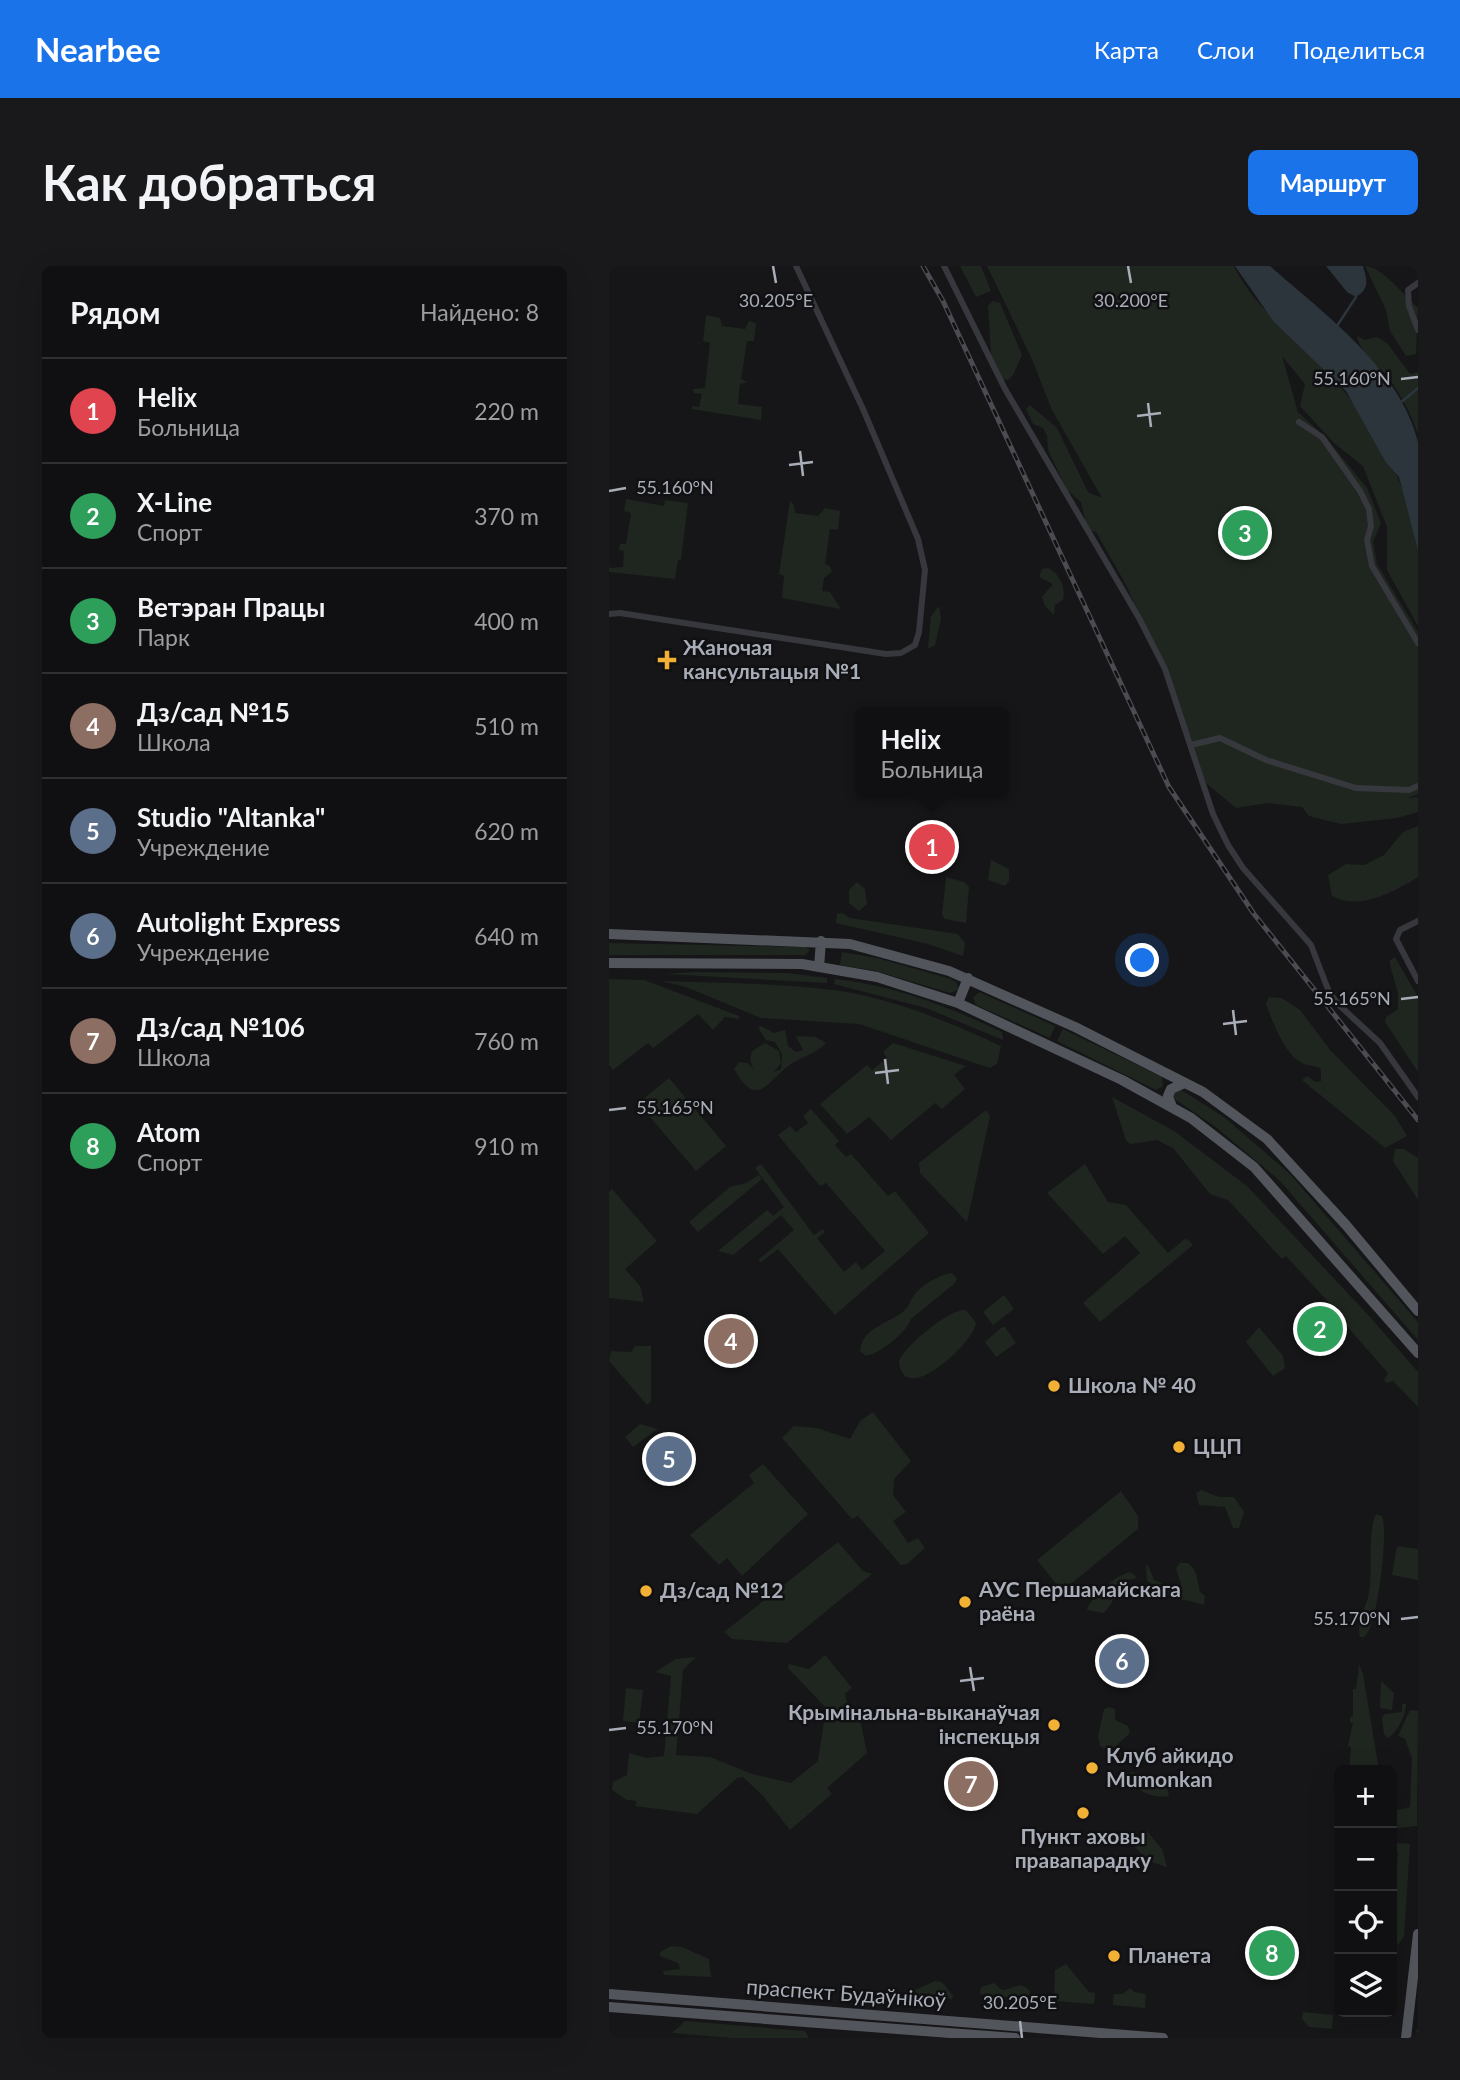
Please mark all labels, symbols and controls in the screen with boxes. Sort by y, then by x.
text: Nearbee [35,29,161,69]
text: Карта [1094,35,1159,64]
text: Слои [1197,35,1254,64]
text: Поделиться [1292,35,1425,64]
button: Маршрут [1248,150,1418,215]
text: Как добраться [42,153,376,211]
text: 30.205°E [739,289,813,311]
text: 30.200°E [1094,289,1168,311]
text: Рядом [70,294,160,330]
text: Найдено: 8 [420,298,539,326]
text: 55.160°N [1313,367,1391,389]
text: Helix [137,381,197,413]
text: 1 [86,397,100,425]
text: 220 m [474,397,539,425]
text: Больница [137,413,240,441]
text: 55.160°N [636,476,714,498]
text: X-Line [137,486,212,518]
text: 2 [86,502,100,530]
text: 370 m [474,502,539,530]
pin: 3 [1222,507,1268,559]
text: Спорт [137,518,202,546]
text: Ветэран Працы [137,591,325,623]
text: 3 [86,607,100,635]
text: 400 m [474,607,539,635]
text: Парк [137,623,190,651]
place label: Жаночая кансультацыя №1 [683,634,861,683]
marker: Жаночая кансультацыя №1 [657,650,677,670]
text: Дз/сад №15 [137,696,290,728]
popup [855,707,1009,798]
text: 4 [86,712,100,740]
text: 510 m [474,712,539,740]
text: Helix [881,723,941,755]
text: Школа [137,728,211,756]
text: Больница [881,755,983,783]
text: Studio "Altanka" [137,801,325,833]
text: 5 [86,817,100,845]
text: 620 m [474,817,539,845]
pin: 1 [909,821,955,873]
text: Учреждение [137,833,270,861]
text: Autolight Express [137,906,341,938]
text: 6 [86,922,100,950]
text: 640 m [474,922,539,950]
text: Учреждение [137,938,270,966]
your location [1125,943,1159,977]
text: 55.165°N [1313,987,1391,1009]
text: Дз/сад №106 [137,1011,305,1043]
text: 7 [86,1027,100,1055]
text: 760 m [474,1027,539,1055]
text: Школа [137,1043,211,1071]
text: 55.165°N [636,1096,714,1118]
text: Atom [137,1116,201,1148]
text: 8 [86,1132,100,1160]
text: 910 m [474,1132,539,1160]
text: Спорт [137,1148,202,1176]
pin: 2 [1297,1303,1343,1355]
pin: 4 [708,1315,754,1367]
place label: Школа № 40 [1068,1372,1196,1397]
marker: Школа № 40 [1046,1378,1062,1394]
pin: 5 [646,1433,692,1485]
place label: ЦЦП [1193,1433,1242,1458]
marker: ЦЦП [1171,1439,1187,1455]
place label: АУС Першамайскага раёна [978,1576,1181,1625]
place label: Дз/сад №12 [660,1577,783,1602]
marker: Дз/сад №12 [638,1583,654,1599]
marker: АУС Першамайскага раёна [957,1594,973,1610]
text: 55.170°N [1313,1607,1391,1629]
pin: 6 [1099,1635,1145,1687]
place label: Крымінальна-выканаўчая інспекцыя [788,1699,1040,1748]
text: 55.170°N [636,1716,714,1738]
marker: Крымінальна-выканаўчая інспекцыя [1046,1717,1062,1733]
place label: Клуб айкидо Mumonkan [1106,1742,1234,1791]
pin: 7 [948,1758,994,1810]
marker: Клуб айкидо Mumonkan [1084,1760,1100,1776]
map controls [1334,1765,1397,2017]
button: + [1334,1765,1397,1828]
marker: Пункт аховы правапарадку [1075,1805,1091,1821]
place label: Пункт аховы правапарадку [1015,1823,1152,1872]
button: − [1334,1828,1397,1891]
button: locate [1334,1891,1397,1954]
pin: 8 [1249,1927,1295,1979]
place label: Планета [1128,1942,1211,1967]
marker: Планета [1106,1948,1122,1964]
button: layers [1334,1954,1397,2017]
street label: праспект Будаўнікоў [746,1973,947,2012]
text: 30.205°E [983,1991,1057,2013]

